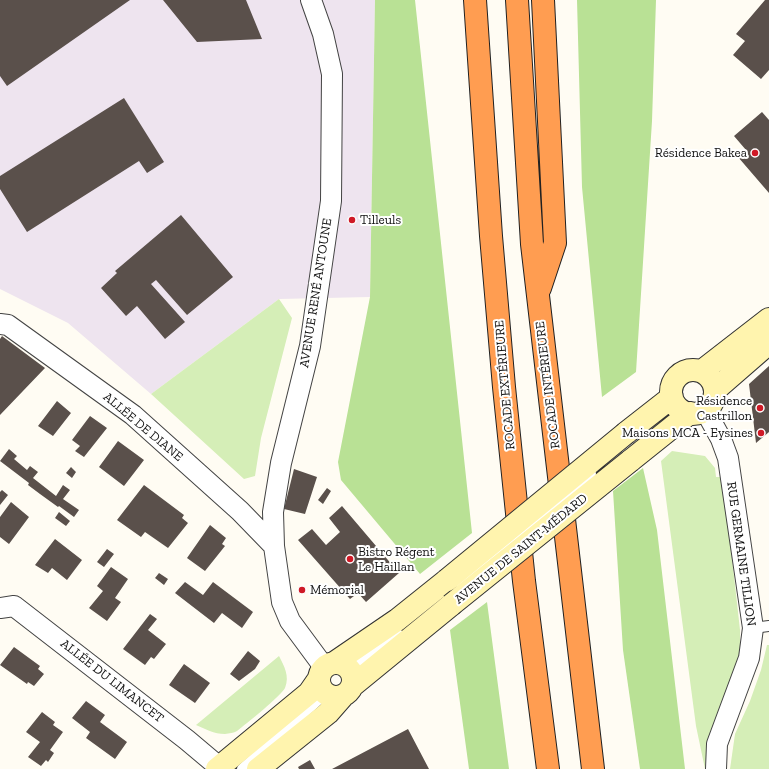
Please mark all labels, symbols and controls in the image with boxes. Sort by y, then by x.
place label: Résidence Bakea [655,145,747,161]
marker: Résidence Bakea [750,148,760,158]
place label: Tilleuls [360,212,401,228]
marker: Tilleuls [347,215,357,225]
street label: AVENUE RENÉ ANTOUNE [296,217,336,369]
street label: ROCADE EXTÉRIEURE [492,319,518,451]
street label: ROCADE INTÉRIEURE [532,320,564,450]
street label: ALLÉE DE DIANE [100,389,186,465]
place label: Résidence Castrillon [696,393,752,424]
marker: Résidence Castrillon [755,403,765,413]
place label: Maisons MCA - Eysines [622,425,753,441]
marker: Maisons MCA - Eysines [756,428,766,438]
street label: RUE GERMAINE TILLION [723,481,759,627]
street label: AVENUE DE SAINT-MÉDARD [451,491,591,607]
place label: Bistro Régent Le Haillan [358,544,435,575]
marker: Bistro Régent Le Haillan [345,554,355,564]
place label: Mémorial [310,582,364,598]
marker: Mémorial [297,585,307,595]
street label: ALLÉE DU LIMANCET [57,636,167,726]

